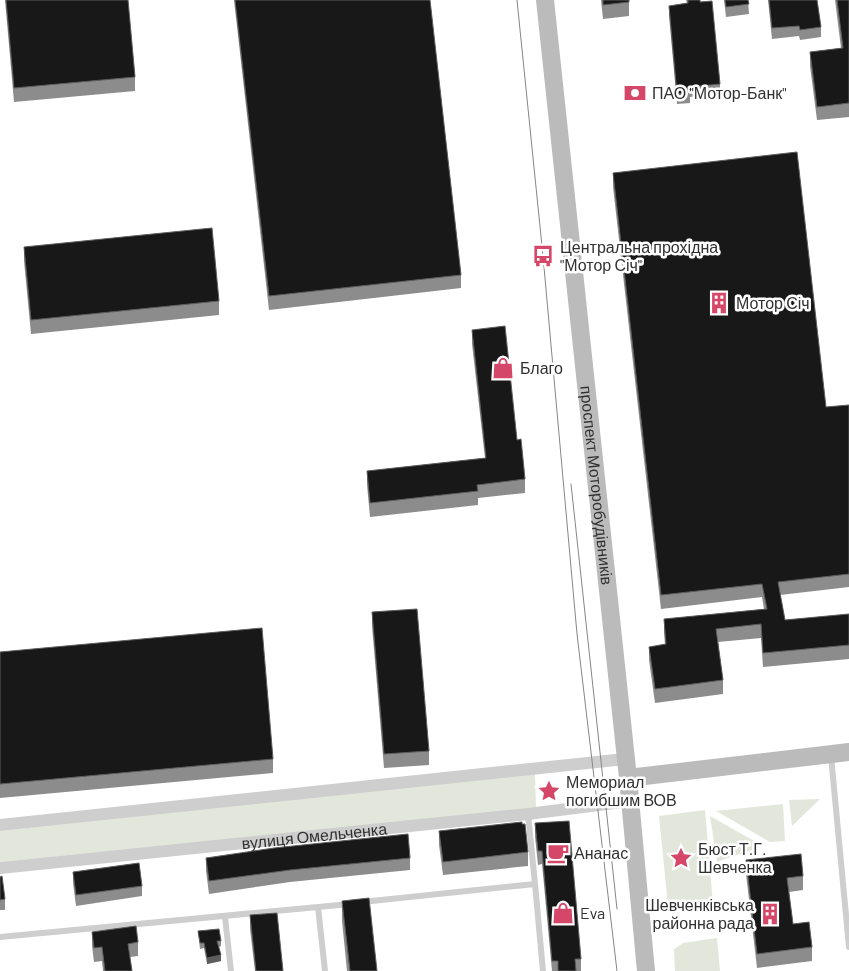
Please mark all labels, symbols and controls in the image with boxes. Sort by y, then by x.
bank icon: ПАО "Мотор-Банк" [622,80,648,106]
place label: ПАО "Мотор-Банк" [652,83,786,102]
place label: Центральна прохідна "Мотор Січ" [560,237,718,274]
bus stop icon: Центральна прохідна "Мотор Січ" [530,243,556,269]
building icon: Мотор Січ [706,290,732,316]
place label: Мотор Січ [736,293,810,312]
shop icon: Благо [490,355,516,381]
place label: Благо [520,358,563,377]
street label: проспект Моторобудівників [577,385,617,586]
place label: Мемориал погибшим ВОВ [566,772,677,809]
place icon: Мемориал погибшим ВОВ [536,778,562,804]
street label: вулиця Омельченка [241,818,388,852]
place label: Бюст Т.Г. Шевченка [698,839,772,876]
cafe icon: Ананас [545,840,571,866]
place label: Ананас [574,843,628,862]
place icon: Бюст Т.Г. Шевченка [668,845,694,871]
place label: Шевченківська районна рада [645,895,754,932]
shop icon: Eva [550,900,576,926]
building icon: Шевченківська районна рада [757,901,783,927]
place label: Eva [580,903,605,922]

